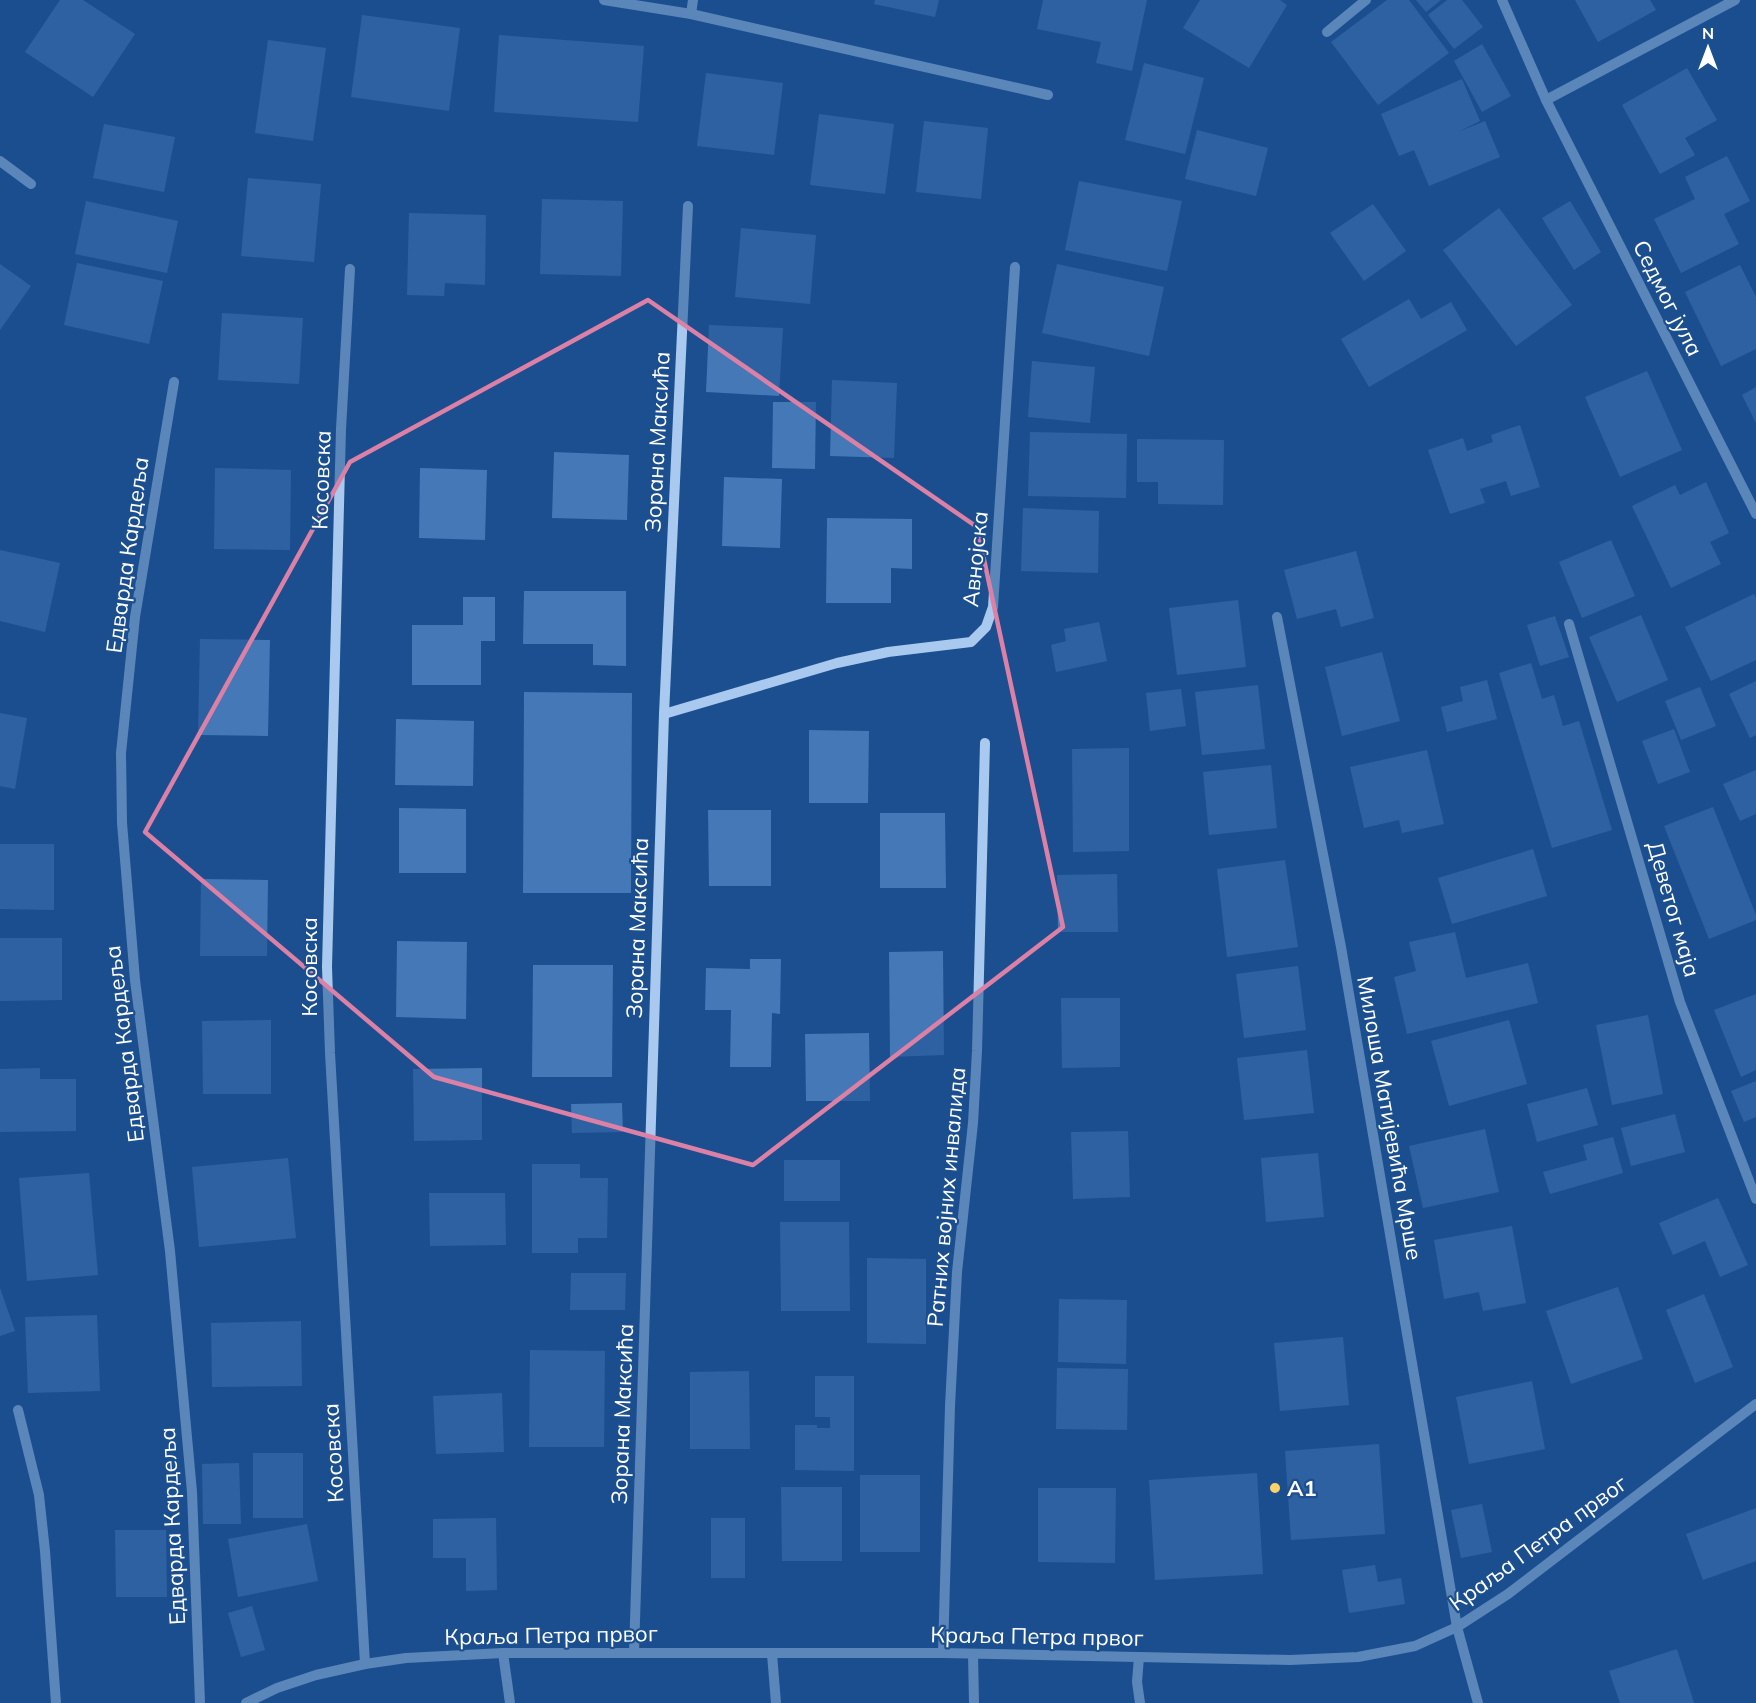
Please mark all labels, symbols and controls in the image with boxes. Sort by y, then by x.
north arrow [1678,18,1738,78]
text: N [1702,23,1714,43]
street label: Седмог јула [1627,235,1709,361]
street label: Зорана Максића [638,351,676,533]
street label: Косовска [305,430,337,530]
street label: Едварда Кардеља [99,455,155,655]
street label: Авнојска [956,510,994,608]
street label: Зорана Максића [620,837,654,1019]
street label: Деветог маја [1641,838,1707,980]
street label: Косовска [295,917,323,1017]
street label: Едварда Кардеља [98,944,150,1144]
street label: Милоша Матијевића Мрше [1351,974,1429,1262]
street label: Ратних војних инвалида [921,1066,971,1328]
street label: Зорана Максића [605,1323,639,1505]
street label: Косовска [316,1403,350,1503]
street label: Едварда Кардеља [153,1426,191,1626]
street label: Краља Петра првог [1444,1469,1633,1617]
place label: A1 [1287,1474,1317,1502]
marker: A1 [1268,1481,1282,1495]
street label: Краља Петра првог [444,1619,658,1651]
street label: Краља Петра првог [930,1620,1144,1652]

